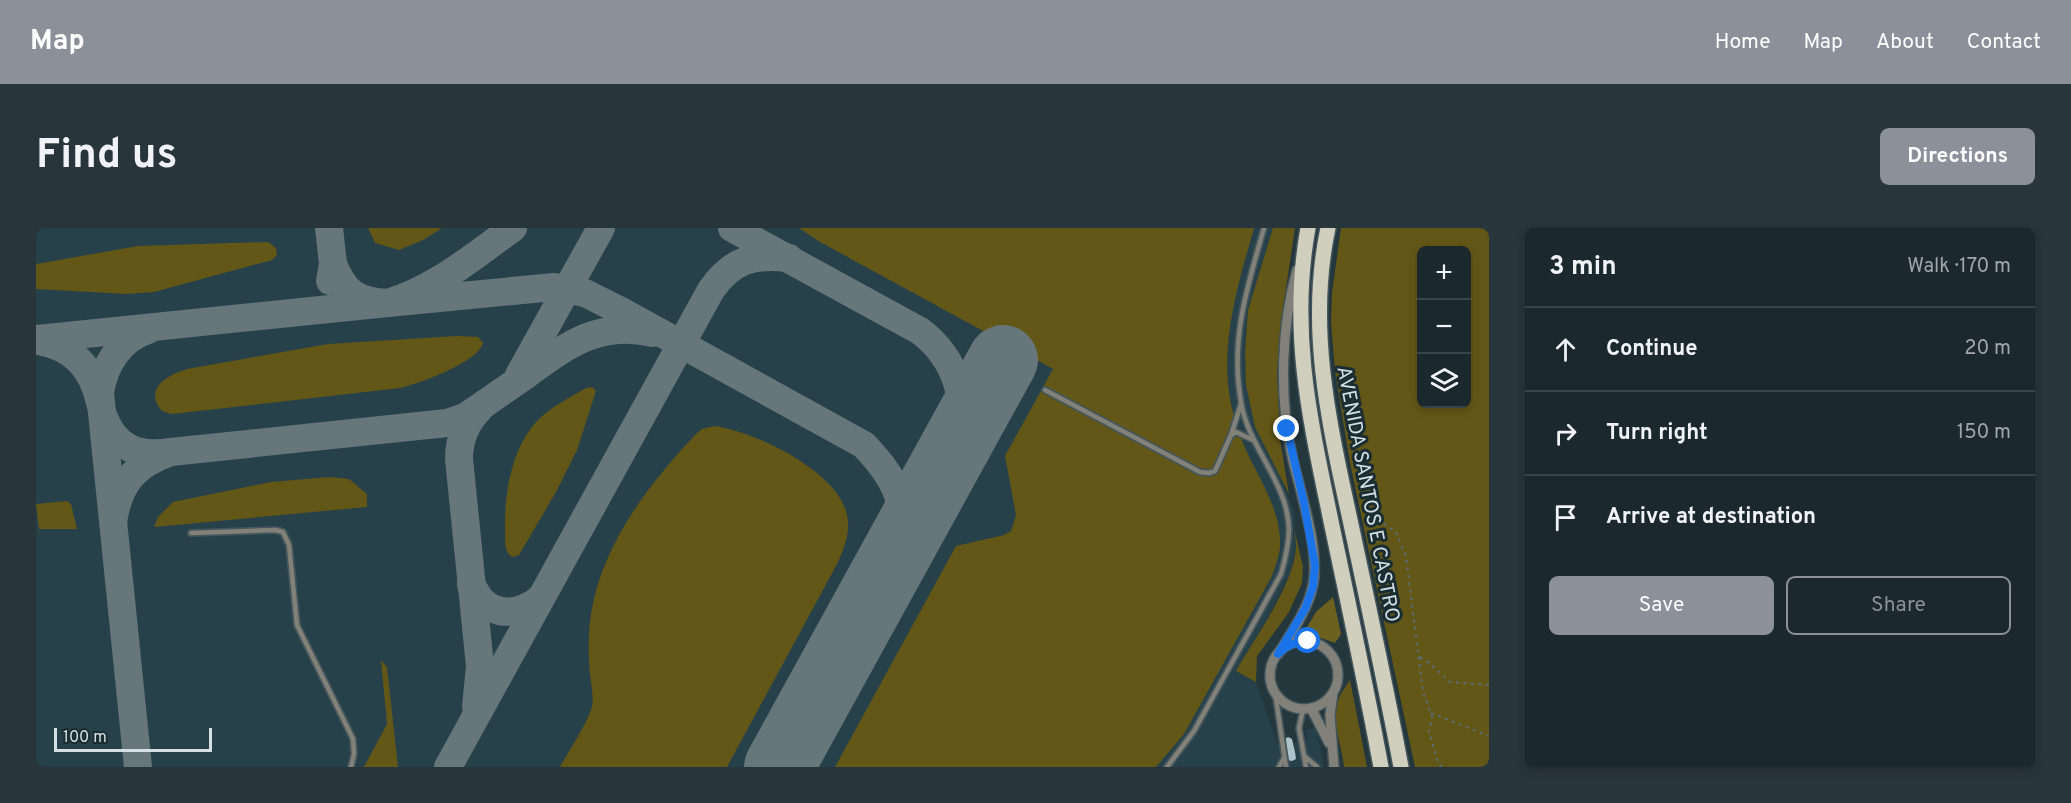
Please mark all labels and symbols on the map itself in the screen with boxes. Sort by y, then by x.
street label: AVENIDA SANTOS E CASTRO [1329,364,1405,625]
route end [1273,415,1299,441]
route start [1294,627,1320,653]
scale bar [54,725,212,752]

